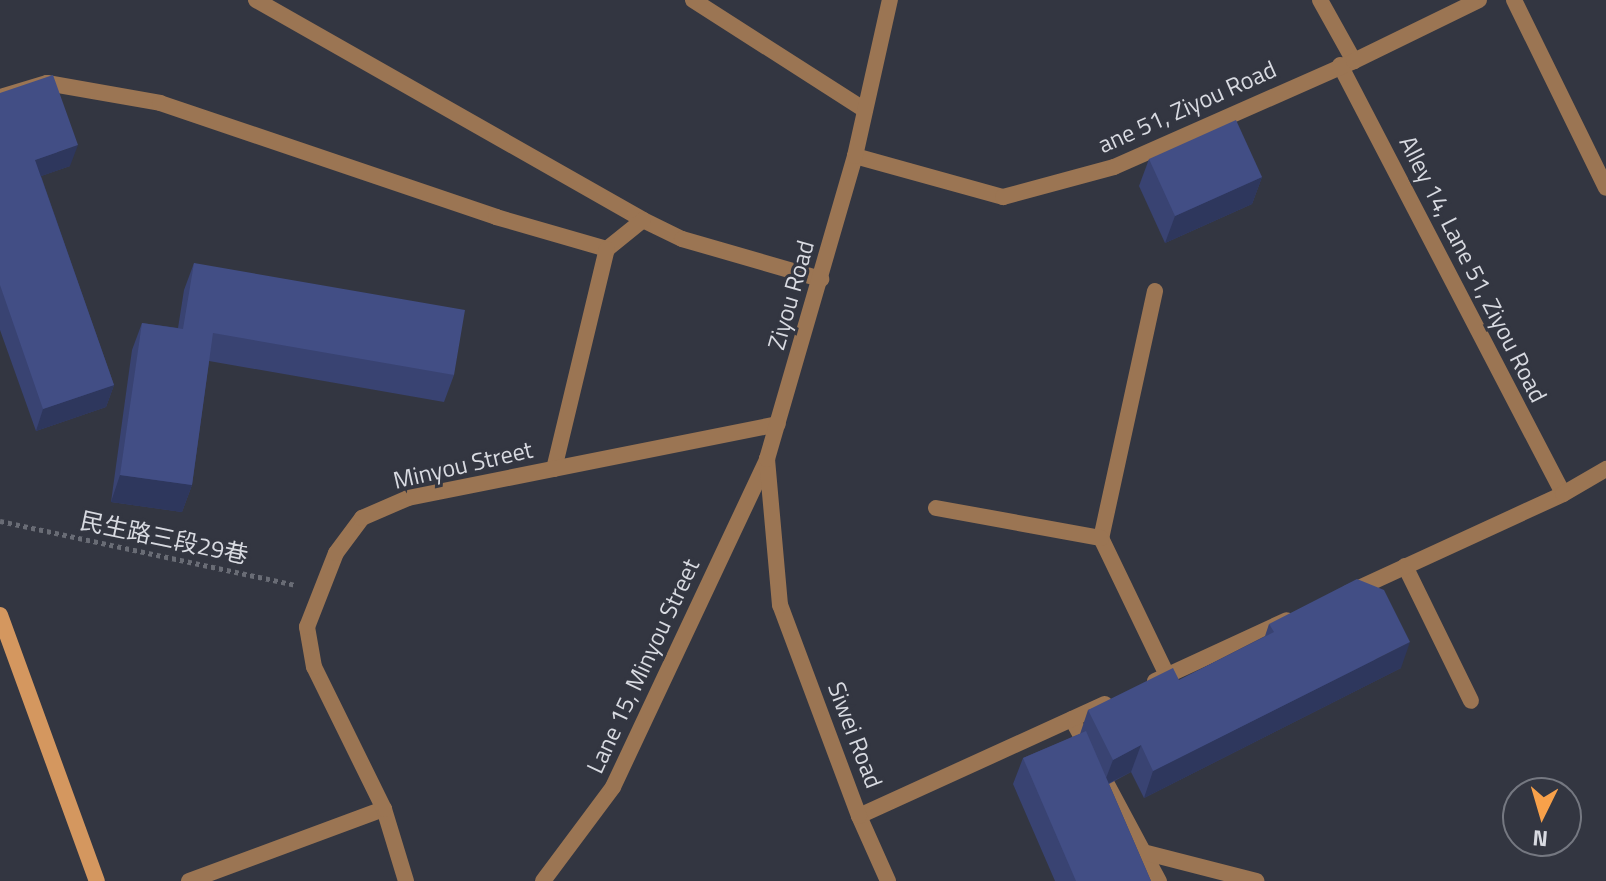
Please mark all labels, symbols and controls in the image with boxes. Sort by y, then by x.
street label: ane 51, Ziyou Road [1093,55,1281,159]
street label: Alley 14, Lane 51, Ziyou Road [1393,131,1553,407]
street label: Ziyou Road [762,237,820,353]
street label: Minyou Street [391,435,535,495]
street label: 民生路三段29巷 [77,506,251,570]
street label: Lane 15, Minyou Street [581,554,705,778]
street label: Siwei Road [822,678,888,792]
north arrow [1502,777,1582,857]
text: N [1531,821,1549,857]

